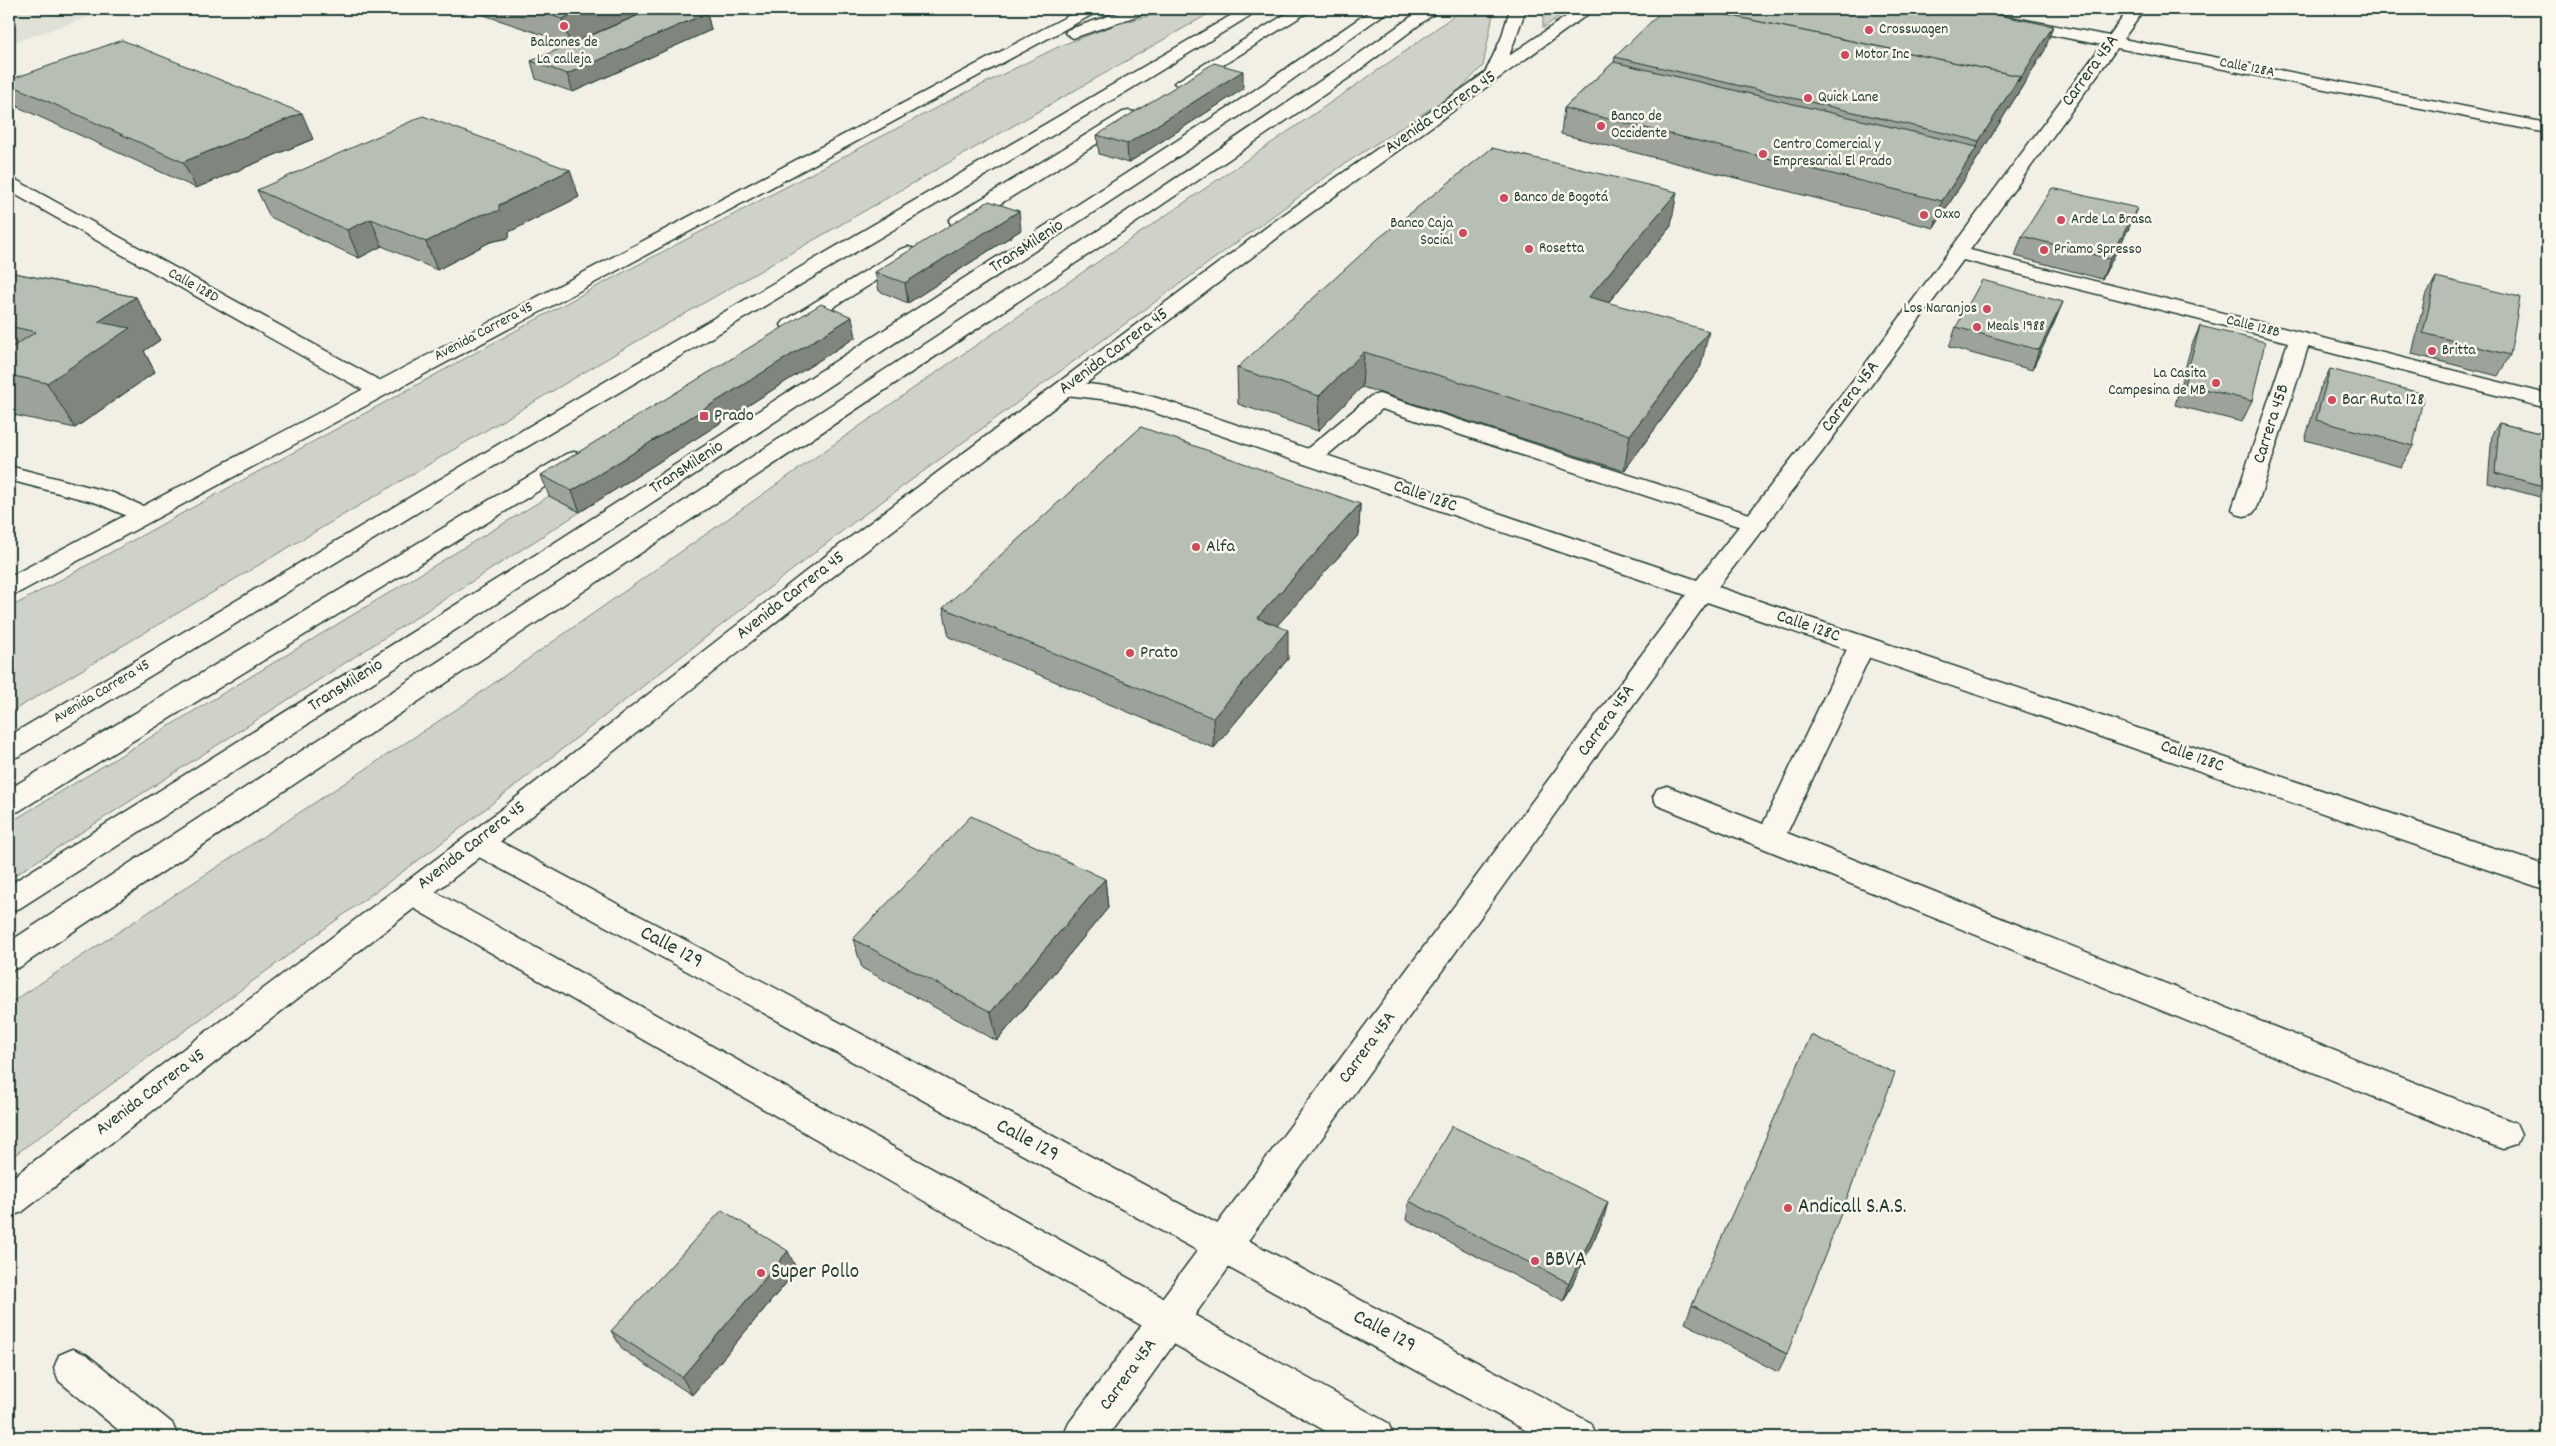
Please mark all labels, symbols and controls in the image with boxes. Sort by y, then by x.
place label: Crosswagen [1879,19,1948,41]
marker: Balcones de La calleja [558,20,570,32]
marker: Crosswagen [1863,24,1875,36]
street label: Carrera 45A [2056,30,2126,112]
place label: Balcones de La calleja [530,32,598,71]
place label: Motor Inc [1855,44,1909,66]
marker: Motor Inc [1839,49,1851,61]
street label: Calle 128A [2218,52,2276,84]
street label: Avenida Carrera 45 [1380,65,1502,161]
place label: Quick Lane [1818,87,1879,109]
marker: Quick Lane [1802,92,1814,104]
place label: Banco de Occidente [1611,106,1668,145]
marker: Banco de Occidente [1595,120,1607,132]
place label: Centro Comercial y Empresarial El Prado [1773,134,1892,173]
marker: Centro Comercial y Empresarial El Prado [1757,148,1769,160]
place label: Banco de Bogotá [1514,187,1609,209]
marker: Banco de Bogotá [1498,192,1510,204]
place label: Oxxo [1934,204,1961,226]
marker: Oxxo [1918,209,1930,221]
place label: Arde La Brasa [2071,209,2152,231]
place label: Banco Caja Social [1390,213,1454,252]
street label: TransMilenio [985,214,1069,280]
marker: Arde La Brasa [2055,214,2067,226]
marker: Banco Caja Social [1457,227,1469,239]
place label: Rosetta [1539,238,1585,260]
place label: Priamo Spresso [2054,239,2142,261]
marker: Rosetta [1523,243,1535,255]
marker: Priamo Spresso [2038,244,2050,256]
street label: Calle 128D [164,263,223,309]
street label: Avenida Carrera 45 [430,297,538,367]
place label: Los Naranjos [1904,298,1977,320]
street label: Avenida Carrera 45 [1054,302,1174,402]
marker: Los Naranjos [1981,303,1993,315]
street label: Calle 128B [2224,310,2282,344]
place label: Meals 1988 [1987,316,2045,338]
marker: Meals 1988 [1971,321,1983,333]
place label: Britta [2442,340,2476,362]
marker: Britta [2426,345,2438,357]
street label: Carrera 45A [1816,356,1886,438]
place label: La Casita Campesina de MB [2108,363,2207,402]
marker: La Casita Campesina de MB [2210,377,2222,389]
street label: Carrera 45B [2247,381,2297,467]
place label: Bar Ruta 128 [2342,388,2425,413]
marker: Bar Ruta 128 [2326,394,2338,406]
place label: Prado [714,404,754,429]
marker: Prado [698,410,710,422]
street label: TransMilenio [645,435,729,501]
street label: Calle 128C [1390,474,1460,520]
place label: Alfa [1206,535,1235,560]
marker: Alfa [1190,541,1202,553]
street label: Avenida Carrera 45 [731,546,851,646]
street label: Calle 128C [1773,604,1843,650]
place label: Prato [1140,641,1178,666]
marker: Prato [1124,647,1136,659]
street label: TransMilenio [304,653,388,719]
street label: Avenida Carrera 45 [49,654,155,730]
street label: Carrera 45A [1572,680,1642,762]
street label: Calle 128C [2157,734,2227,780]
street label: Avenida Carrera 45 [412,796,532,896]
street label: Calle 129 [634,919,708,977]
street label: Carrera 45A [1333,1007,1403,1089]
street label: Avenida Carrera 45 [91,1043,211,1143]
street label: Calle 129 [990,1112,1064,1170]
place label: Andicall S.A.S. [1798,1193,1906,1223]
marker: Andicall S.A.S. [1782,1202,1794,1214]
place label: BBVA [1545,1246,1586,1276]
marker: BBVA [1529,1255,1541,1267]
place label: Super Pollo [771,1258,859,1288]
marker: Super Pollo [755,1267,767,1279]
street label: Calle 129 [1347,1303,1421,1361]
street label: Carrera 45A [1094,1334,1164,1416]

